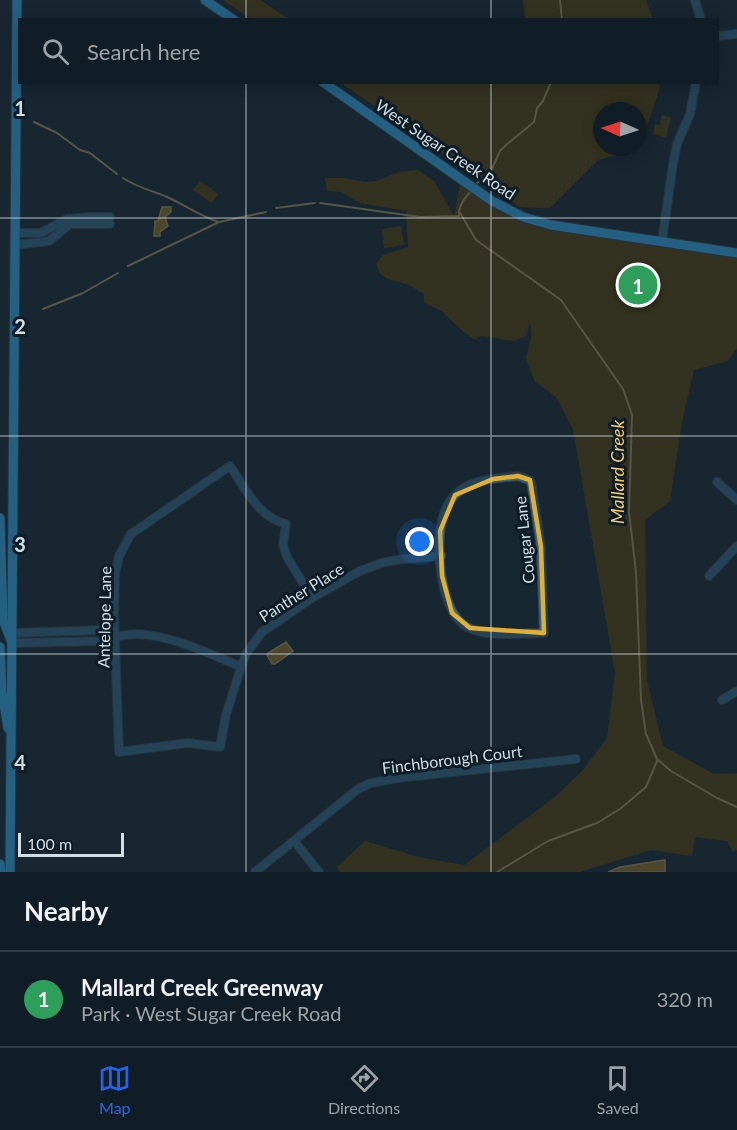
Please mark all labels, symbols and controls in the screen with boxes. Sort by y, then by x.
search box [18,18,719,84]
icon: search [39,35,72,68]
text: Search here [87,38,200,65]
street label: West Sugar Creek Road [372,95,520,203]
text: 1 [14,96,26,120]
north arrow [593,102,647,156]
pin: 1 [618,262,658,308]
text: 2 [14,314,26,338]
water label: Mallard Creek [606,420,628,524]
street label: Cougar Lane [510,495,538,585]
your location [405,527,434,556]
text: 3 [14,532,26,556]
street label: Panther Place [255,558,347,626]
street label: Antelope Lane [94,566,114,668]
street label: Finchborough Court [381,741,524,777]
text: 4 [14,750,26,774]
scale bar [18,830,124,858]
text: 100 m [27,834,72,853]
text: Nearby [24,895,109,927]
text: Mallard Creek Greenway [81,974,323,1001]
text: 1 [38,987,49,1011]
text: 320 m [657,987,713,1011]
text: Park · West Sugar Creek Road [81,1001,341,1025]
tab: Map [98,1062,131,1117]
tab: Directions [328,1062,400,1117]
tab: Saved [597,1062,639,1117]

